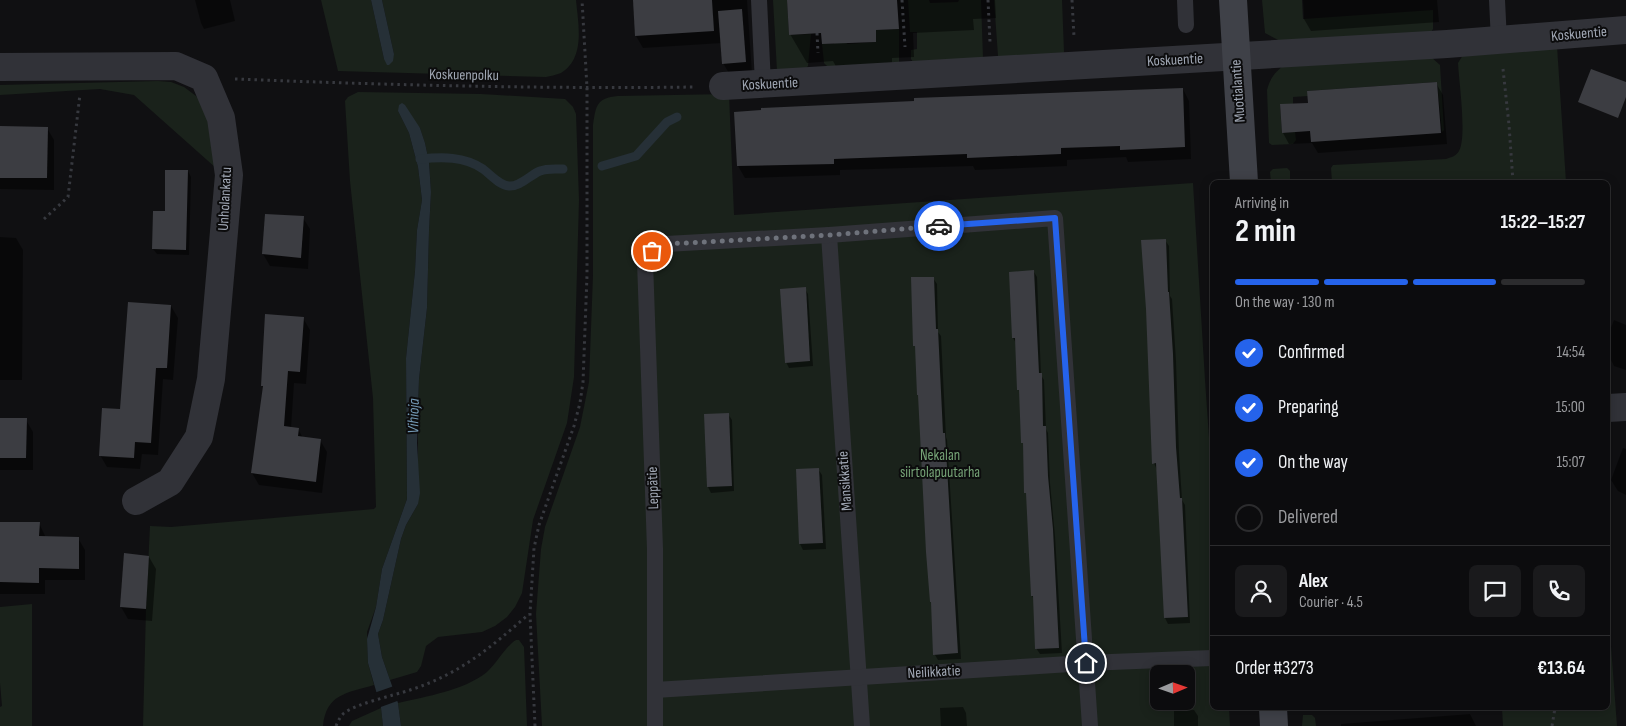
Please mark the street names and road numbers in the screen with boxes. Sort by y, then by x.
street label: Koskuentie [1550,22,1608,46]
street label: Koskuentie [1146,49,1204,71]
street label: Muotialantie [1226,59,1250,123]
street label: Koskuenpolku [429,65,499,85]
street label: Koskuentie [741,73,799,95]
street label: Unholankatu [214,167,236,231]
street label: Mansikkatie [833,450,857,512]
street label: Leppätie [643,466,663,510]
street label: Neilikkatie [907,661,961,683]

